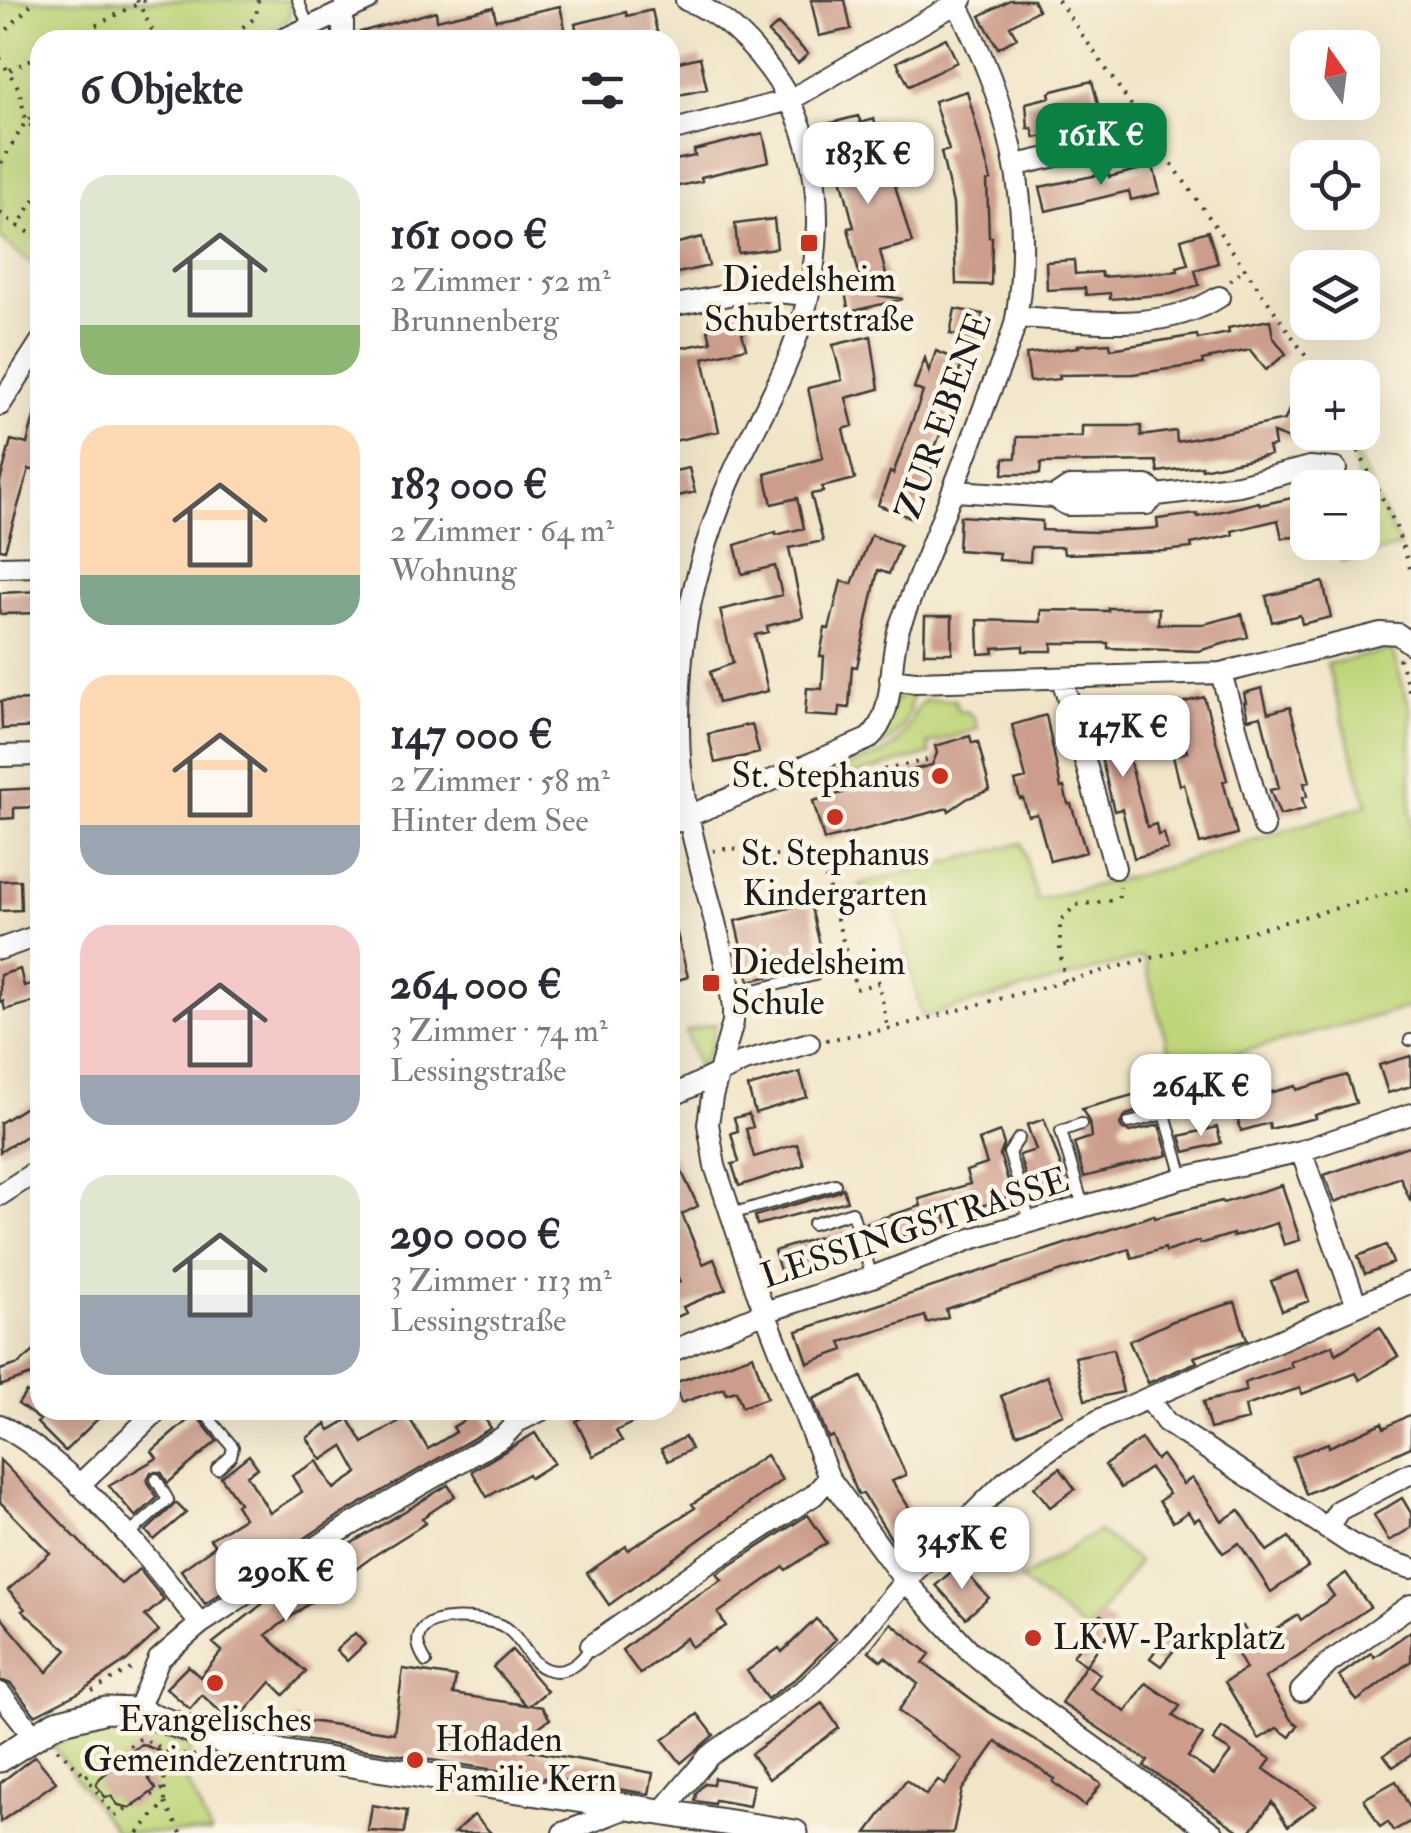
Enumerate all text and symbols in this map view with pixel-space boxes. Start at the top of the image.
north arrow [1290,30,1380,120]
map controls [1290,30,1380,560]
icon: filters [575,63,630,118]
text: 6 Objekte [80,64,243,116]
pin: 161K € [1020,103,1182,188]
text: 161K € [1058,115,1144,155]
pin: 183K € [787,122,949,207]
text: 183K € [825,134,911,174]
button: locate [1290,140,1380,230]
text: 161 000 € [390,209,548,261]
icon: home [160,215,280,335]
marker: Diedelsheim Schubertstraße [798,232,820,254]
button: layers [1290,250,1380,340]
place label: Diedelsheim Schubertstraße [704,258,914,342]
text: 2 Zimmer · 52 m² [390,261,611,301]
text: Brunnenberg [390,301,559,341]
street label: ZUR EBENE [886,306,1002,526]
button: + [1290,360,1380,450]
text: 183 000 € [390,459,548,511]
icon: home [160,465,280,585]
button: − [1290,470,1380,560]
text: 2 Zimmer · 64 m² [390,511,614,551]
text: Wohnung [390,551,517,591]
pin: 147K € [1042,695,1204,780]
text: 147K € [1078,707,1168,747]
text: 147 000 € [390,709,553,761]
icon: home [160,715,280,835]
place label: St. Stephanus [731,754,920,798]
text: 2 Zimmer · 58 m² [390,761,610,801]
marker: St. Stephanus [929,765,951,787]
text: Hinter dem See [390,801,589,841]
marker: St. Stephanus Kindergarten [824,806,846,828]
place label: St. Stephanus Kindergarten [741,832,929,916]
place label: Diedelsheim Schule [731,941,905,1025]
text: 264 000 € [390,959,562,1011]
icon: home [160,965,280,1085]
marker: Diedelsheim Schule [700,972,722,994]
text: 3 Zimmer · 74 m² [390,1011,608,1051]
text: Lessingstraße [390,1051,566,1091]
pin: 264K € [1120,1054,1282,1139]
text: 264K € [1152,1066,1250,1106]
street label: LESSINGSTRASSE [756,1158,1074,1298]
text: 290 000 € [390,1209,561,1261]
icon: home [160,1215,280,1335]
text: 3 Zimmer · 113 m² [390,1261,612,1301]
text: Lessingstraße [390,1301,566,1341]
pin: 345K € [881,1507,1043,1592]
text: 345K € [916,1519,1008,1559]
pin: 290K € [205,1539,367,1624]
text: 290K € [238,1551,334,1591]
place label: LKW-Parkplatz [1053,1616,1285,1660]
marker: LKW-Parkplatz [1022,1627,1044,1649]
marker: Evangelisches Gemeindezentrum [204,1672,226,1694]
place label: Evangelisches Gemeindezentrum [83,1698,347,1782]
place label: Hofladen Familie Kern [435,1718,617,1802]
marker: Hofladen Familie Kern [404,1749,426,1771]

